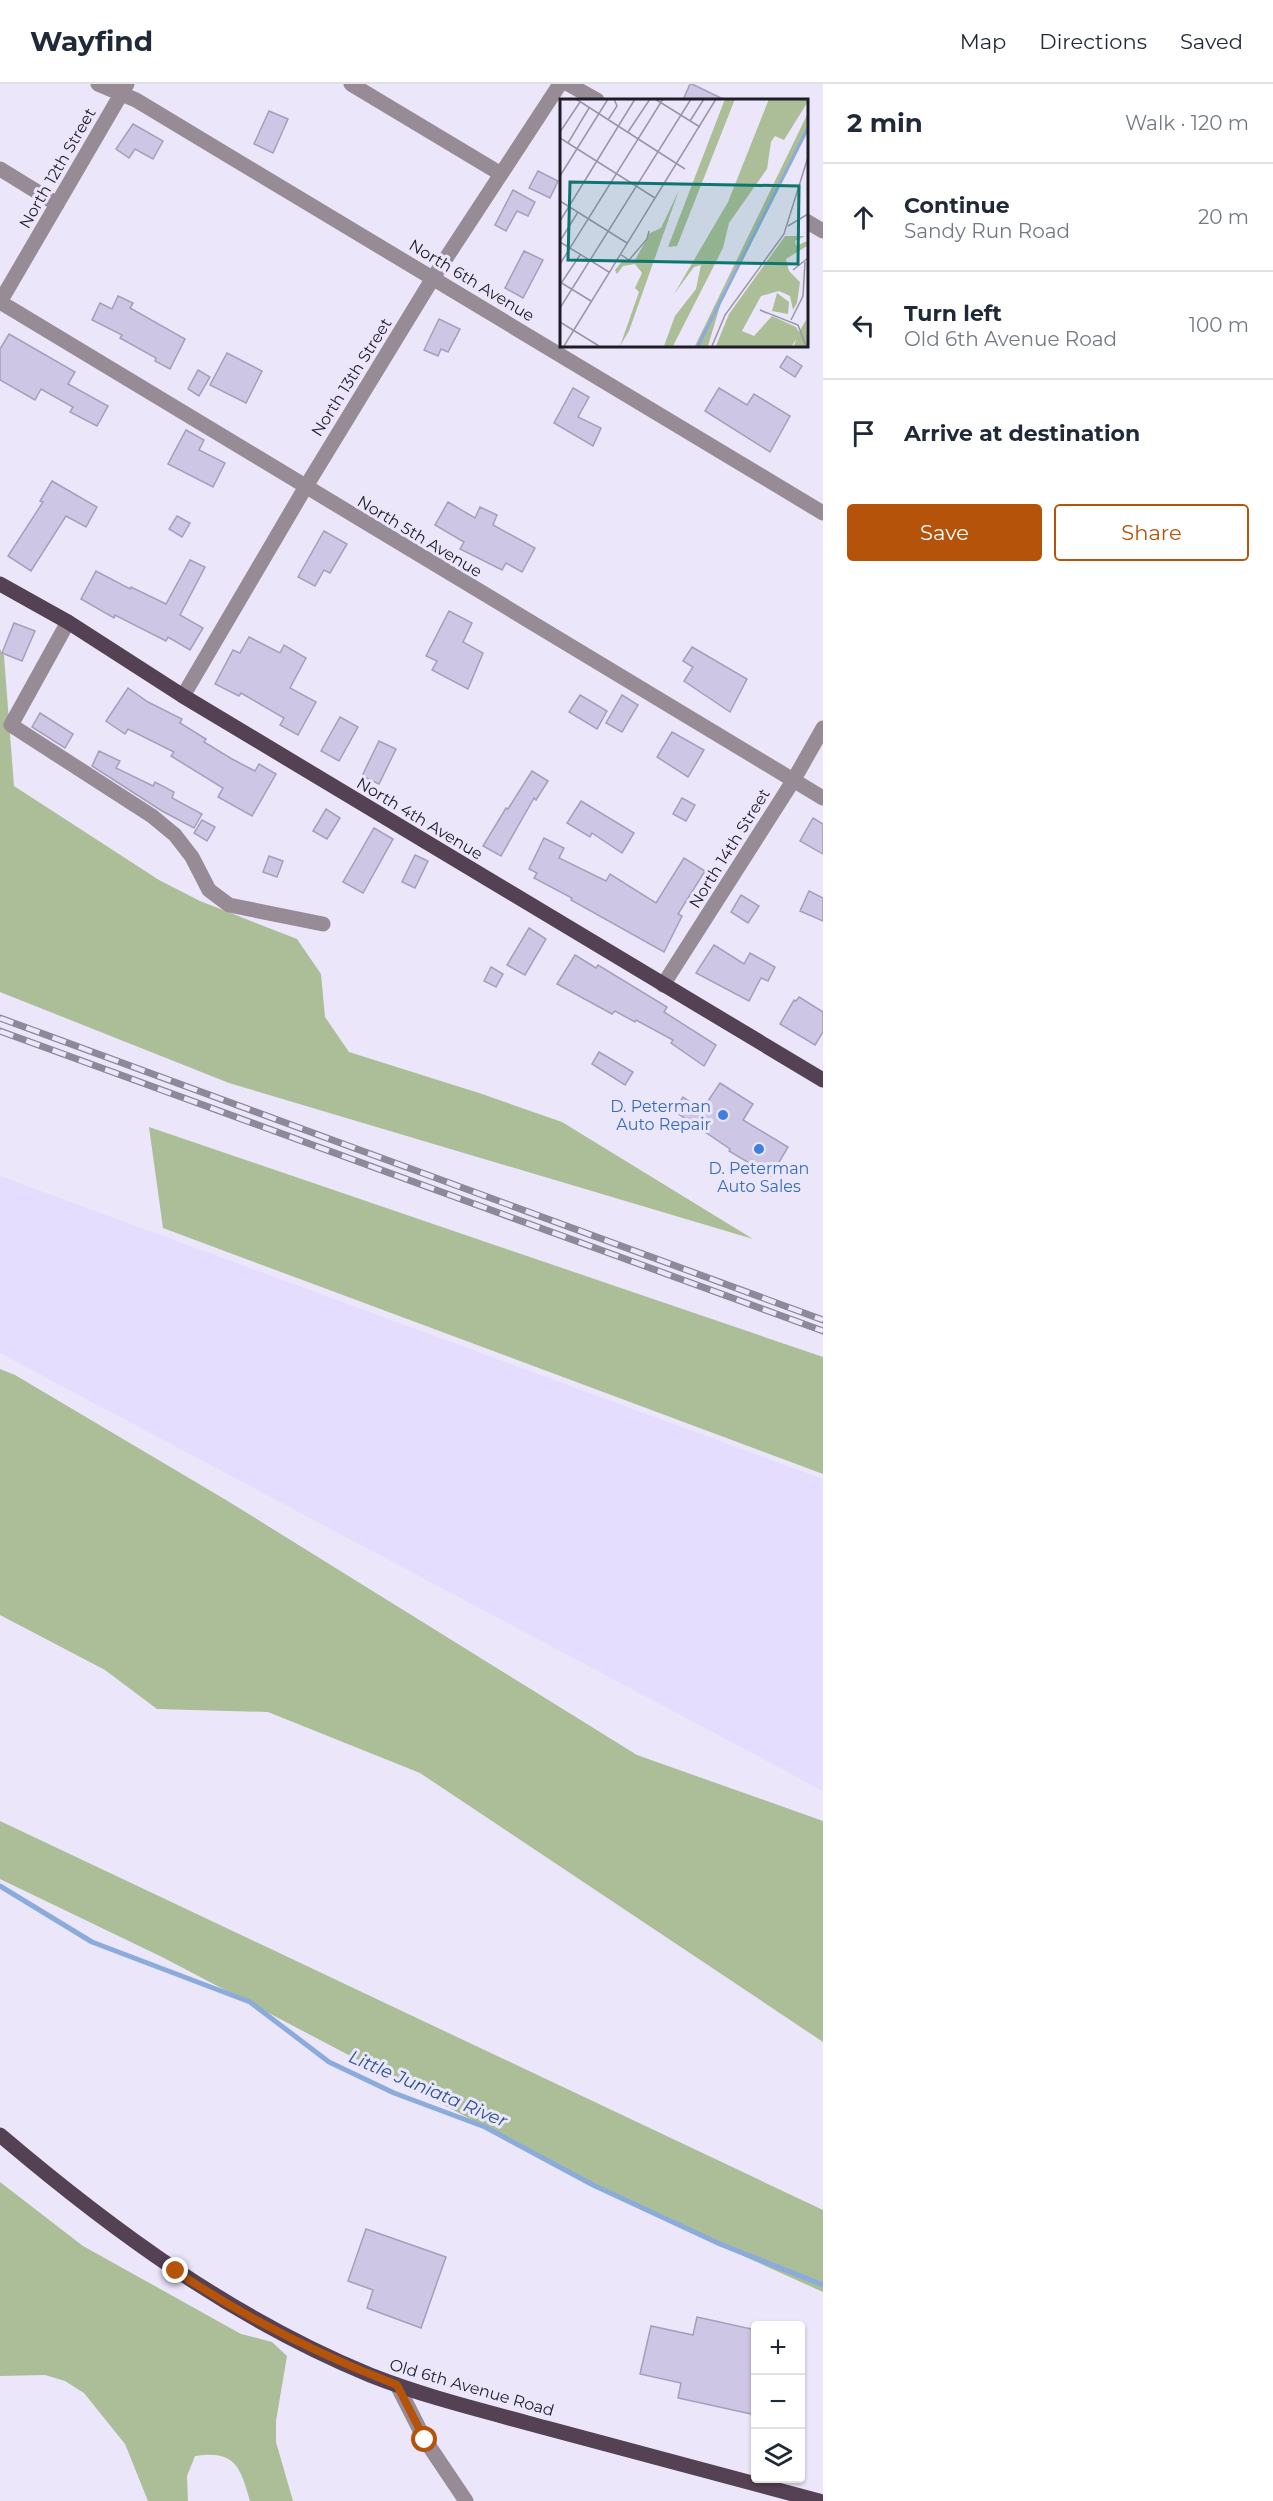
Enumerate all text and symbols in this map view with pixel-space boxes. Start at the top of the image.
text: Wayfind [30,24,153,58]
text: Map [960,29,1006,54]
text: Directions [1039,29,1147,54]
text: Saved [1180,29,1243,54]
inset map [560,99,808,346]
street label: North 12th Street [15,104,100,232]
text: 2 min [847,107,923,139]
text: Walk · 120 m [1125,111,1249,135]
text: Continue [904,192,1010,219]
icon: ahead [847,201,880,234]
text: 20 m [1198,205,1249,229]
text: Sandy Run Road [904,219,1070,243]
street label: North 6th Avenue [406,236,538,325]
text: Turn left [904,300,1002,327]
icon: left [847,309,880,342]
text: 100 m [1189,313,1249,337]
street label: North 13th Street [307,314,396,440]
text: Old 6th Avenue Road [904,327,1117,351]
icon: arrive [847,417,880,450]
text: Arrive at destination [904,420,1140,447]
street label: North 5th Avenue [354,492,486,581]
button: Save [847,504,1042,561]
button: Share [1054,504,1249,561]
street label: North 4th Avenue [353,773,486,864]
street label: North 14th Street [685,785,774,912]
place label: D. Peterman Auto Repair [610,1097,711,1134]
marker: D. Peterman Auto Repair [716,1108,730,1122]
marker: D. Peterman Auto Sales [752,1142,766,1156]
place label: D. Peterman Auto Sales [709,1159,809,1196]
water label: Little Juniata River [346,2046,511,2133]
route end [162,2257,188,2283]
map controls [751,2321,805,2483]
button: + [751,2321,805,2375]
street label: Old 6th Avenue Road [387,2355,556,2420]
button: − [751,2375,805,2429]
route start [411,2426,437,2452]
button: layers [751,2429,805,2483]

